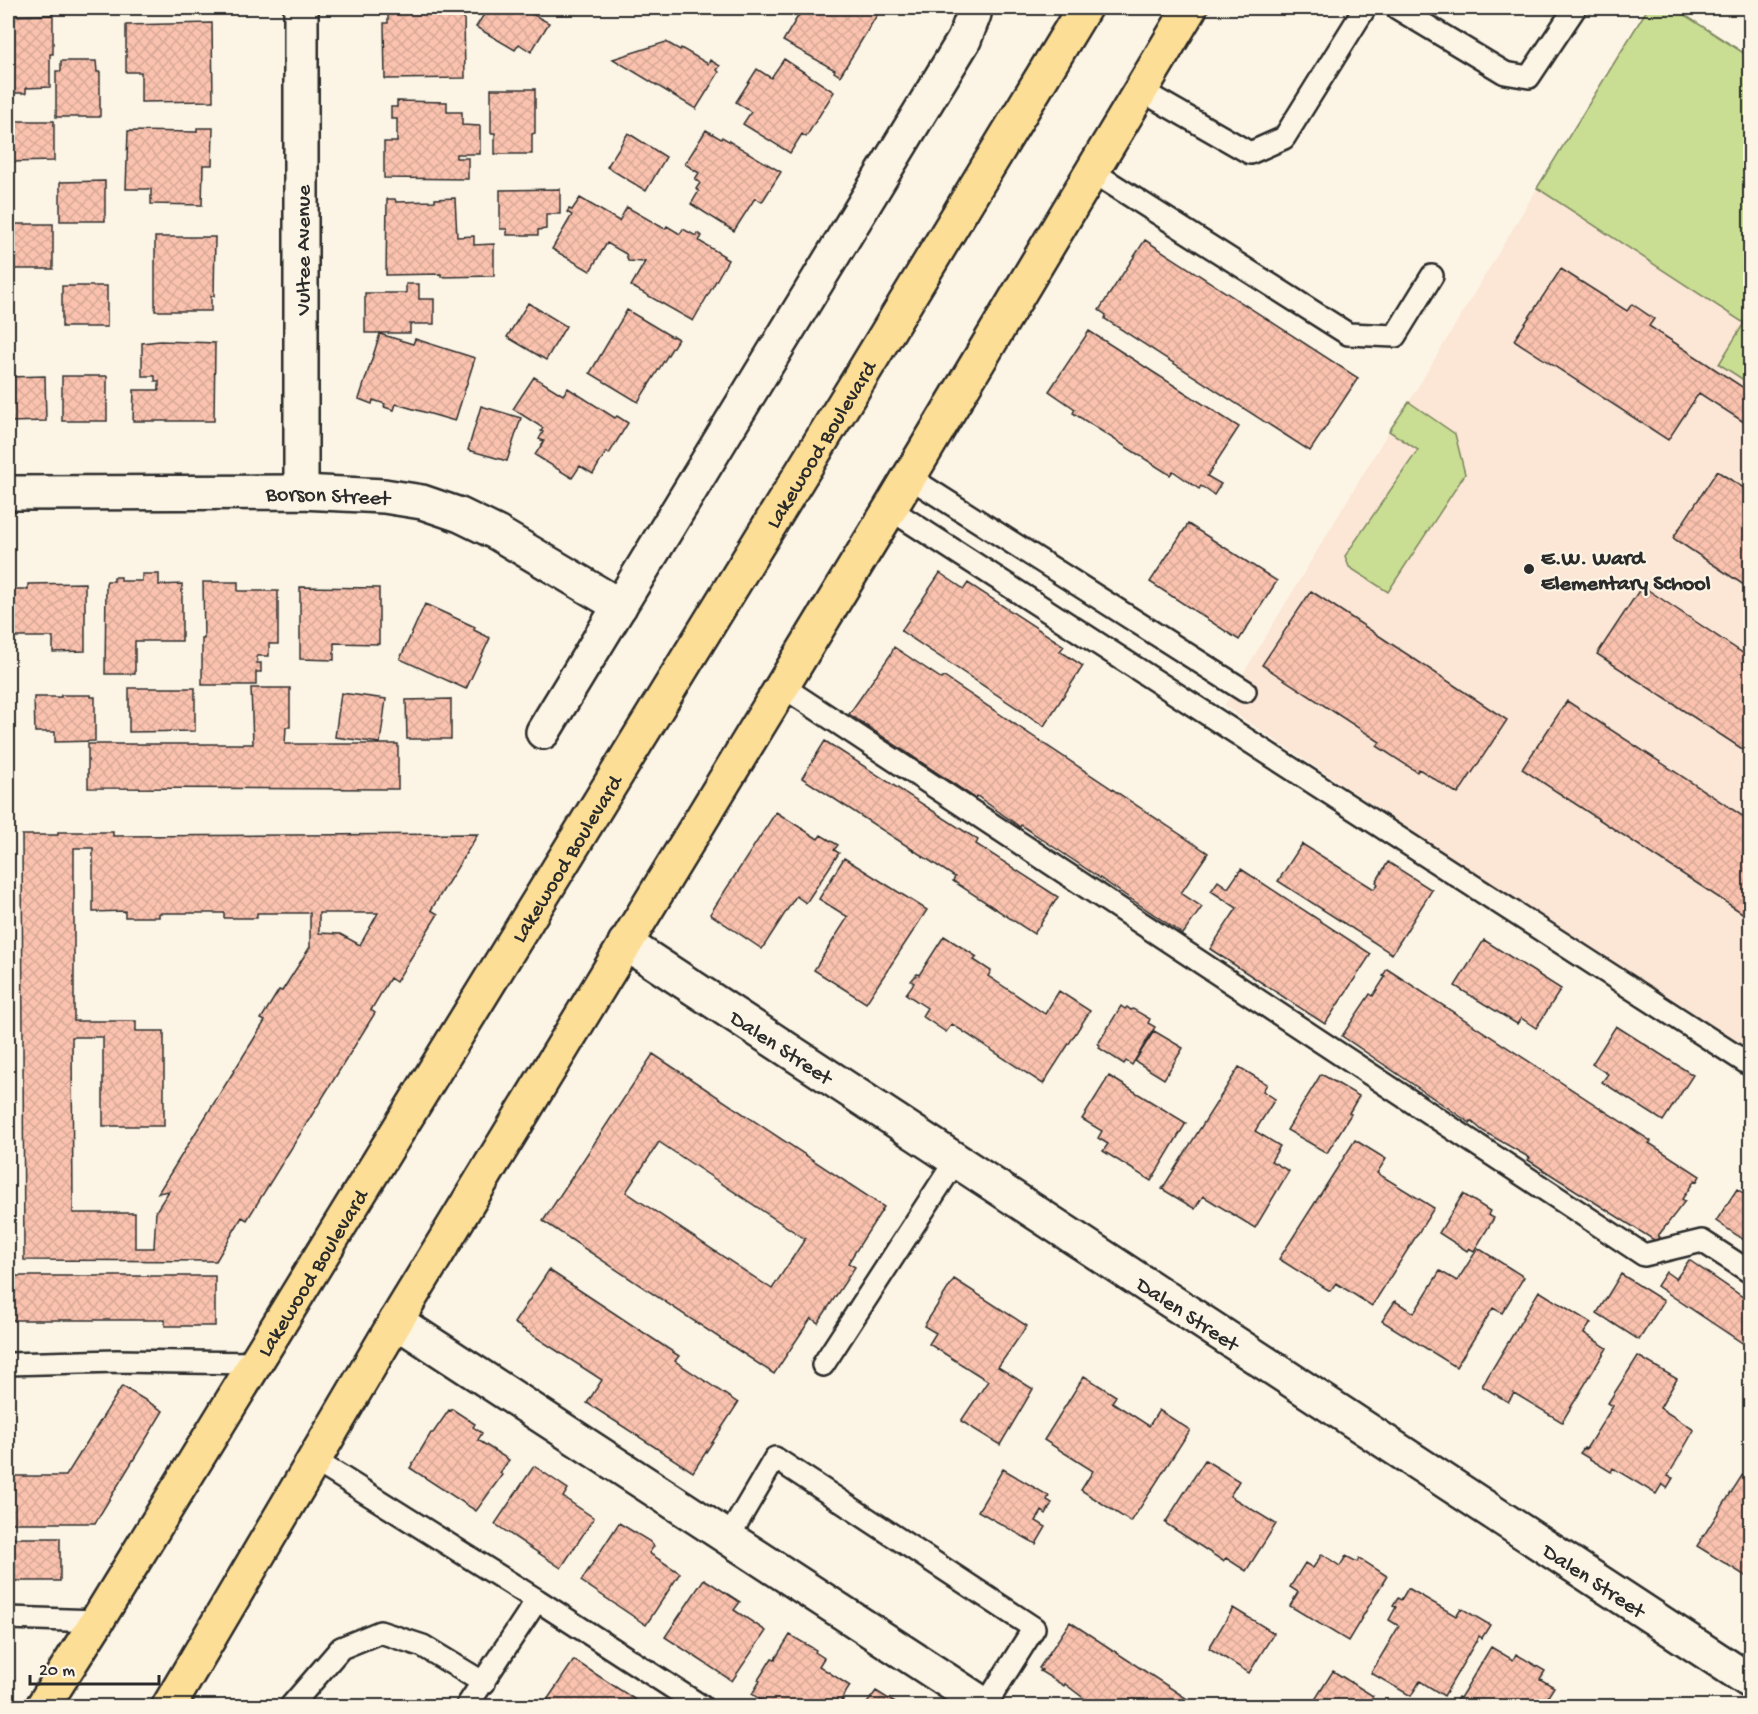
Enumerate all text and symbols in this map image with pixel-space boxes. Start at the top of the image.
street label: Vultee Avenue [292,184,318,316]
street label: Lakewood Boulevard [762,356,885,534]
street label: Borson Street [265,483,393,514]
place label: E.W. Ward Elementary School [1541,547,1711,598]
marker: E.W. Ward Elementary School [1522,562,1536,576]
street label: Lakewood Boulevard [508,770,631,948]
street label: Dalen Street [722,1005,838,1094]
street label: Lakewood Boulevard [253,1184,377,1363]
street label: Dalen Street [1129,1272,1244,1360]
street label: Dalen Street [1535,1539,1651,1627]
scale bar [30,1648,159,1686]
text: 20 m [39,1661,75,1682]

